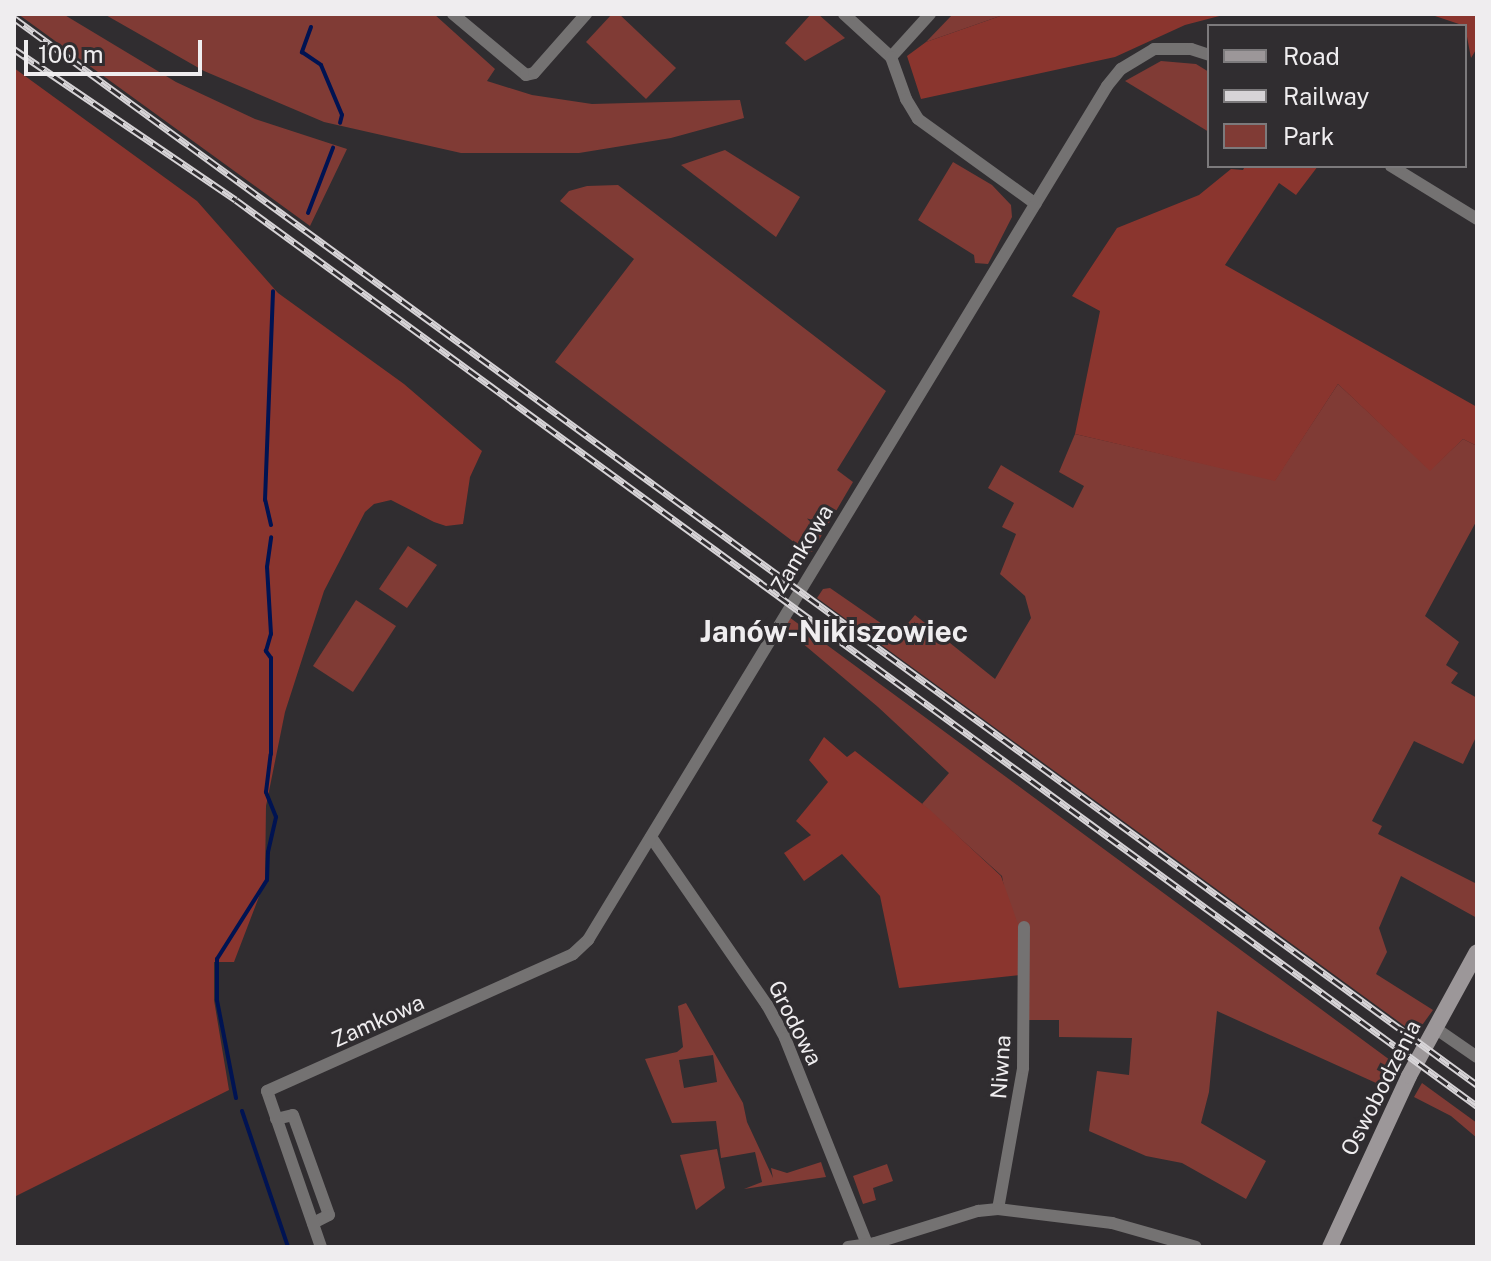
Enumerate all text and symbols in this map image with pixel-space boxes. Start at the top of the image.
scale bar [28,24,206,74]
legend [1207,24,1467,168]
text: 100 m [38,40,104,68]
text: Road [1283,42,1340,70]
text: Railway [1283,82,1369,110]
text: Park [1283,122,1334,150]
street label: Zamkowa [765,500,839,598]
district label: Janów-Nikiszowiec [700,613,968,649]
street label: Grodowa [762,976,828,1070]
street label: Zamkowa [328,989,428,1053]
street label: Oswobodzenia [1336,1016,1426,1160]
street label: Niwna [986,1034,1016,1100]

